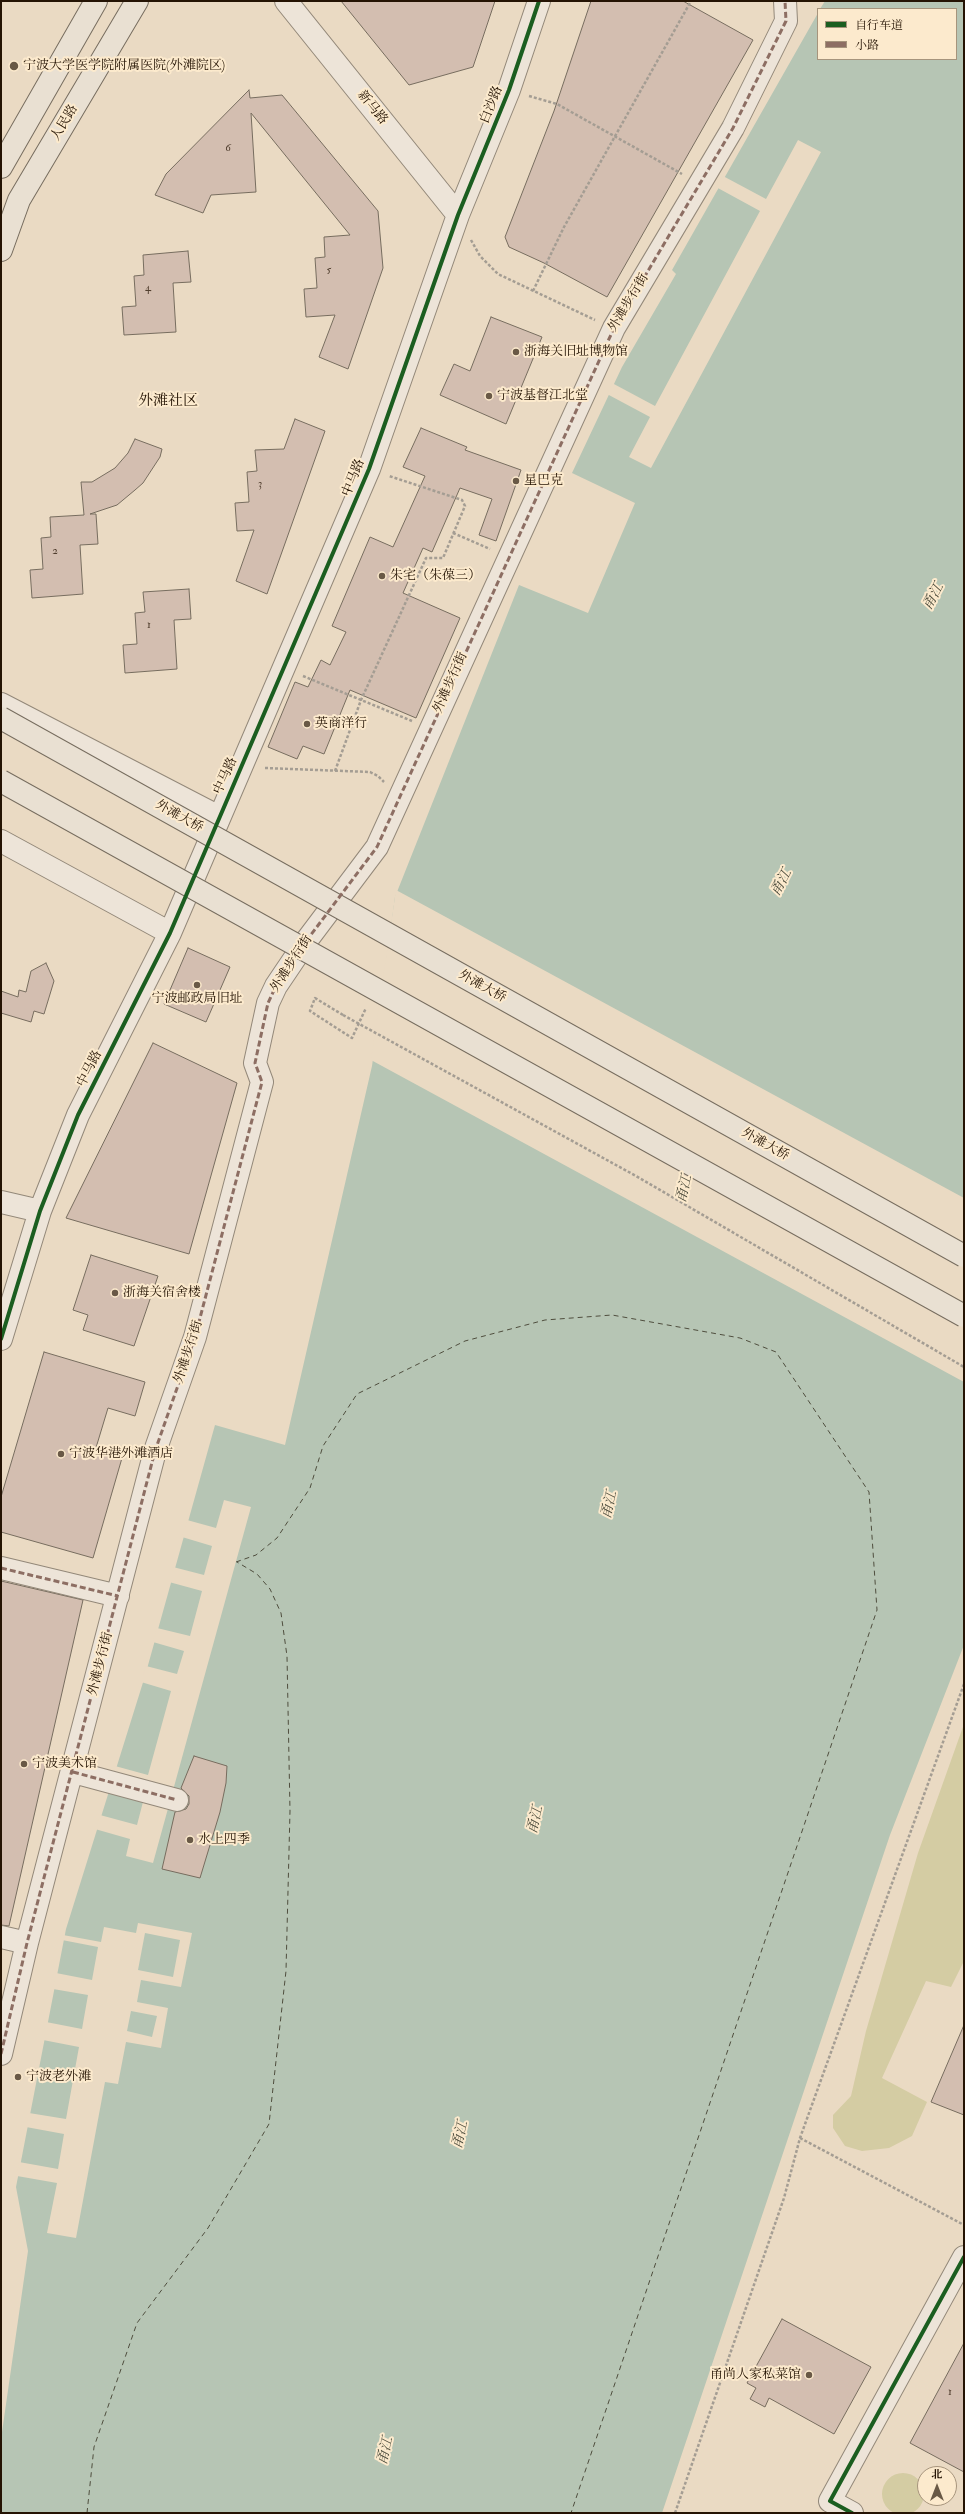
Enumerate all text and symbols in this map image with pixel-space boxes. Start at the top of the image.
legend [817,8,957,60]
text: 自行车道 [855,18,903,33]
text: 小路 [855,38,879,53]
place label: 宁波大学医学院附属医院(外滩院区) [23,58,225,74]
marker: 宁波大学医学院附属医院(外滩院区) [8,60,20,72]
street label: 白沙路 [477,84,507,126]
street label: 新马路 [354,88,390,128]
street label: 人民路 [48,102,82,144]
house number: 6 [225,142,231,156]
house number: 5 [327,264,331,278]
street label: 外滩步行街 [606,271,652,335]
house number: 4 [145,282,151,296]
place label: 浙海关旧址博物馆 [524,344,628,360]
marker: 浙海关旧址博物馆 [511,347,521,357]
place label: 宁波基督江北堂 [497,388,588,404]
marker: 宁波基督江北堂 [484,391,494,401]
district label: 外滩社区 [138,393,198,411]
street label: 中马路 [339,457,369,499]
place label: 星巴克 [524,473,563,489]
marker: 星巴克 [511,476,521,486]
house number: 3 [258,478,262,492]
house number: 2 [52,545,58,559]
place label: 朱宅（朱葆三） [390,568,481,584]
marker: 朱宅（朱葆三） [377,571,387,581]
water label: 甬江 [920,581,948,613]
house number: 1 [147,619,151,633]
street label: 外滩步行街 [431,650,471,716]
place label: 英商洋行 [315,716,367,732]
marker: 英商洋行 [302,719,312,729]
street label: 中马路 [211,755,241,797]
street label: 外滩大桥 [152,798,206,836]
water label: 甬江 [768,867,796,899]
street label: 外滩步行街 [268,932,316,996]
street label: 外滩大桥 [455,968,509,1006]
marker: 宁波邮政局旧址 [192,980,202,990]
place label: 宁波邮政局旧址 [152,991,242,1007]
street label: 中马路 [74,1048,106,1090]
street label: 外滩大桥 [738,1126,792,1164]
water label: 甬江 [674,1173,696,1205]
place label: 浙海关宿舍楼 [123,1285,201,1301]
marker: 浙海关宿舍楼 [110,1288,120,1298]
street label: 外滩步行街 [172,1319,206,1385]
place label: 宁波华港外滩酒店 [69,1446,173,1462]
marker: 宁波华港外滩酒店 [56,1449,66,1459]
water label: 甬江 [599,1489,621,1521]
street label: 外滩步行街 [86,1631,116,1697]
place label: 宁波美术馆 [32,1756,97,1772]
marker: 宁波美术馆 [19,1759,29,1769]
water label: 甬江 [525,1804,547,1836]
place label: 水上四季 [198,1832,250,1848]
marker: 水上四季 [185,1835,195,1845]
place label: 宁波老外滩 [26,2069,91,2085]
marker: 宁波老外滩 [13,2072,23,2082]
water label: 甬江 [450,2119,472,2151]
place label: 甬尚人家私菜馆 [710,2367,801,2383]
marker: 甬尚人家私菜馆 [804,2370,814,2380]
house number: 1 [948,2386,952,2400]
water label: 甬江 [375,2435,397,2467]
north arrow [917,2466,957,2506]
text: 北 [932,2468,943,2481]

